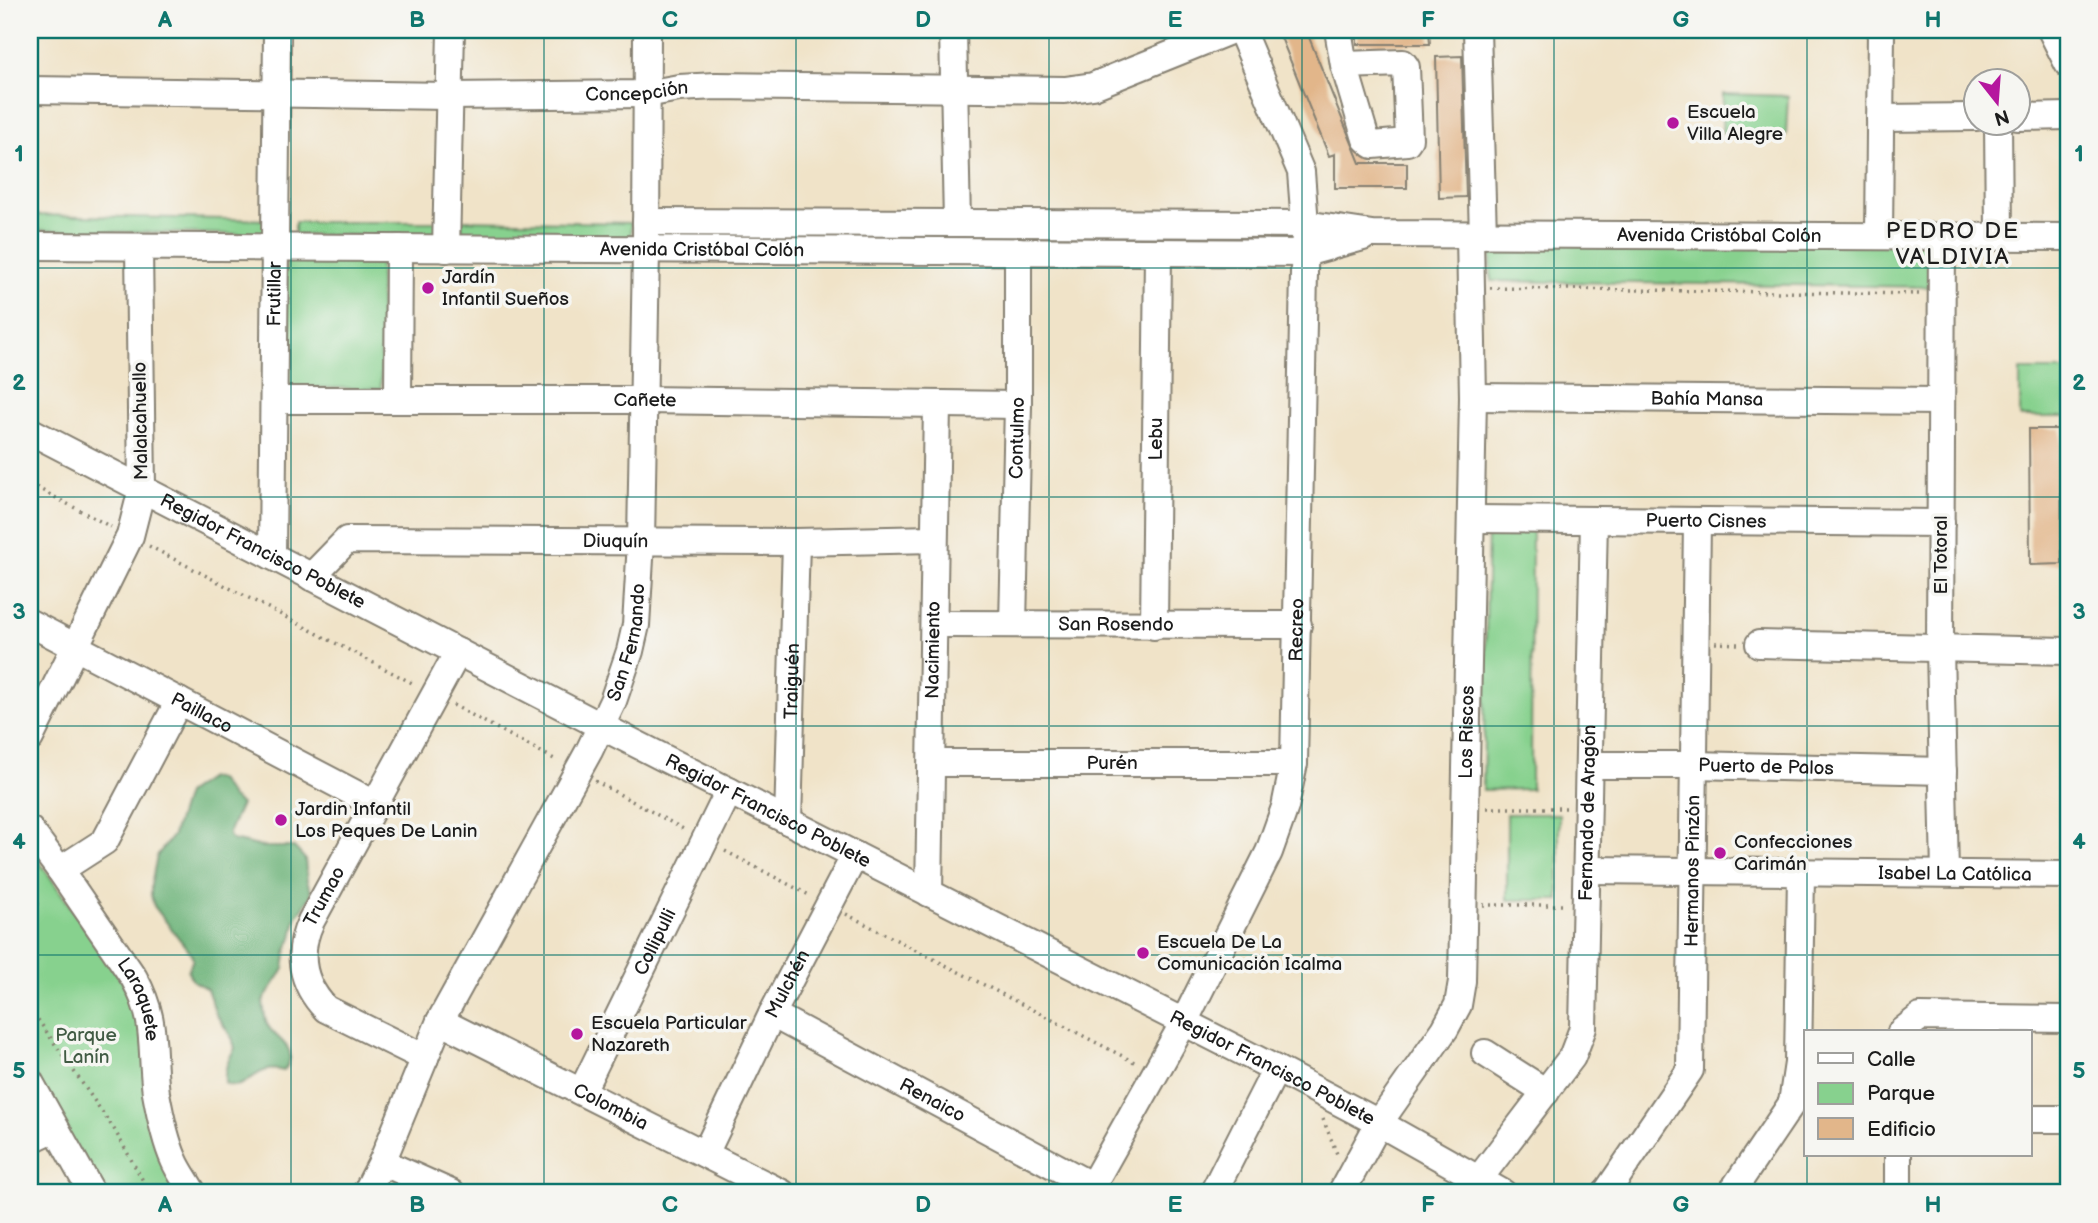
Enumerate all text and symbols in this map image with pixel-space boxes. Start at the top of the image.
text: A [157,6,173,34]
text: B [409,6,425,34]
text: C [662,6,678,34]
text: D [915,6,931,34]
text: E [1168,6,1183,34]
text: F [1421,6,1435,34]
text: G [1673,6,1690,34]
text: H [1924,6,1942,34]
north arrow [1962,66,2032,136]
street label: Concepción [585,76,689,106]
place label: Escuela Villa Alegre [1687,101,1783,146]
text: N [1991,104,2012,130]
marker: Escuela Villa Alegre [1665,115,1681,131]
text: 1 [14,140,24,168]
text: 1 [2074,140,2084,168]
district label: PEDRO DE VALDIVIA [1886,217,2020,271]
street label: Avenida Cristóbal Colón [1617,224,1822,247]
street label: Avenida Cristóbal Colón [600,238,804,262]
street label: Frutillar [263,260,286,327]
place label: Jardín Infantil Sueños [442,266,569,311]
marker: Jardín Infantil Sueños [420,280,436,296]
street label: Malalcahuello [128,362,154,480]
text: 2 [12,369,26,397]
text: 2 [2072,369,2086,397]
street label: Bahía Mansa [1651,387,1763,411]
street label: Cañete [614,389,677,412]
street label: Contulmo [1005,397,1030,479]
street label: Lebu [1144,418,1168,461]
street label: Regidor Francisco Poblete [156,489,369,614]
street label: Puerto Cisnes [1645,509,1767,533]
street label: El Totoral [1930,516,1953,594]
street label: Diuquín [582,530,648,553]
street label: San Fernando [602,583,650,704]
text: 3 [12,598,26,626]
street label: Recreo [1285,598,1309,662]
text: 3 [2072,598,2086,626]
street label: Nacimiento [921,601,945,699]
street label: San Rosendo [1058,613,1174,636]
street label: Traiguén [779,643,805,719]
street label: Los Riscos [1454,685,1479,779]
street label: Paillaco [167,688,237,739]
street label: Fernando de Aragón [1574,724,1601,901]
street label: Regidor Francisco Poblete [661,749,875,873]
street label: Purén [1086,752,1138,775]
street label: Puerto de Palos [1698,754,1834,780]
street label: Hermanos Pinzón [1680,795,1705,947]
place label: Jardin Infantil Los Peques De Lanin [295,798,478,843]
marker: Jardin Infantil Los Peques De Lanin [273,812,289,828]
text: 4 [12,828,26,856]
text: 4 [2072,828,2086,856]
place label: Confecciones Carimán [1734,831,1852,876]
marker: Confecciones Carimán [1712,845,1728,861]
street label: Trumao [299,862,350,931]
street label: Isabel La Católica [1878,862,2032,886]
street label: Collipulli [629,905,681,979]
place label: Escuela De La Comunicación Icalma [1157,931,1342,976]
marker: Escuela De La Comunicación Icalma [1135,945,1151,961]
street label: Mulchén [760,946,815,1022]
street label: Laraquete [112,953,164,1042]
street label: Regidor Francisco Poblete [1166,1005,1379,1130]
place label: Escuela Particular Nazareth [591,1012,748,1057]
park label: Parque Lanín [55,1024,117,1069]
marker: Escuela Particular Nazareth [569,1026,585,1042]
legend [1804,1030,2032,1156]
text: Calle [1867,1047,1916,1072]
text: 5 [12,1057,26,1085]
text: 5 [2072,1057,2086,1085]
street label: Renaico [895,1073,969,1127]
street label: Colombia [569,1078,652,1135]
text: Parque [1867,1081,1935,1106]
text: Edificio [1867,1117,1936,1142]
text: A [157,1191,173,1219]
text: B [409,1191,425,1219]
text: C [662,1191,678,1219]
text: D [915,1191,931,1219]
text: E [1168,1191,1183,1219]
text: F [1421,1191,1435,1219]
text: G [1673,1191,1690,1219]
text: H [1924,1191,1942,1219]

